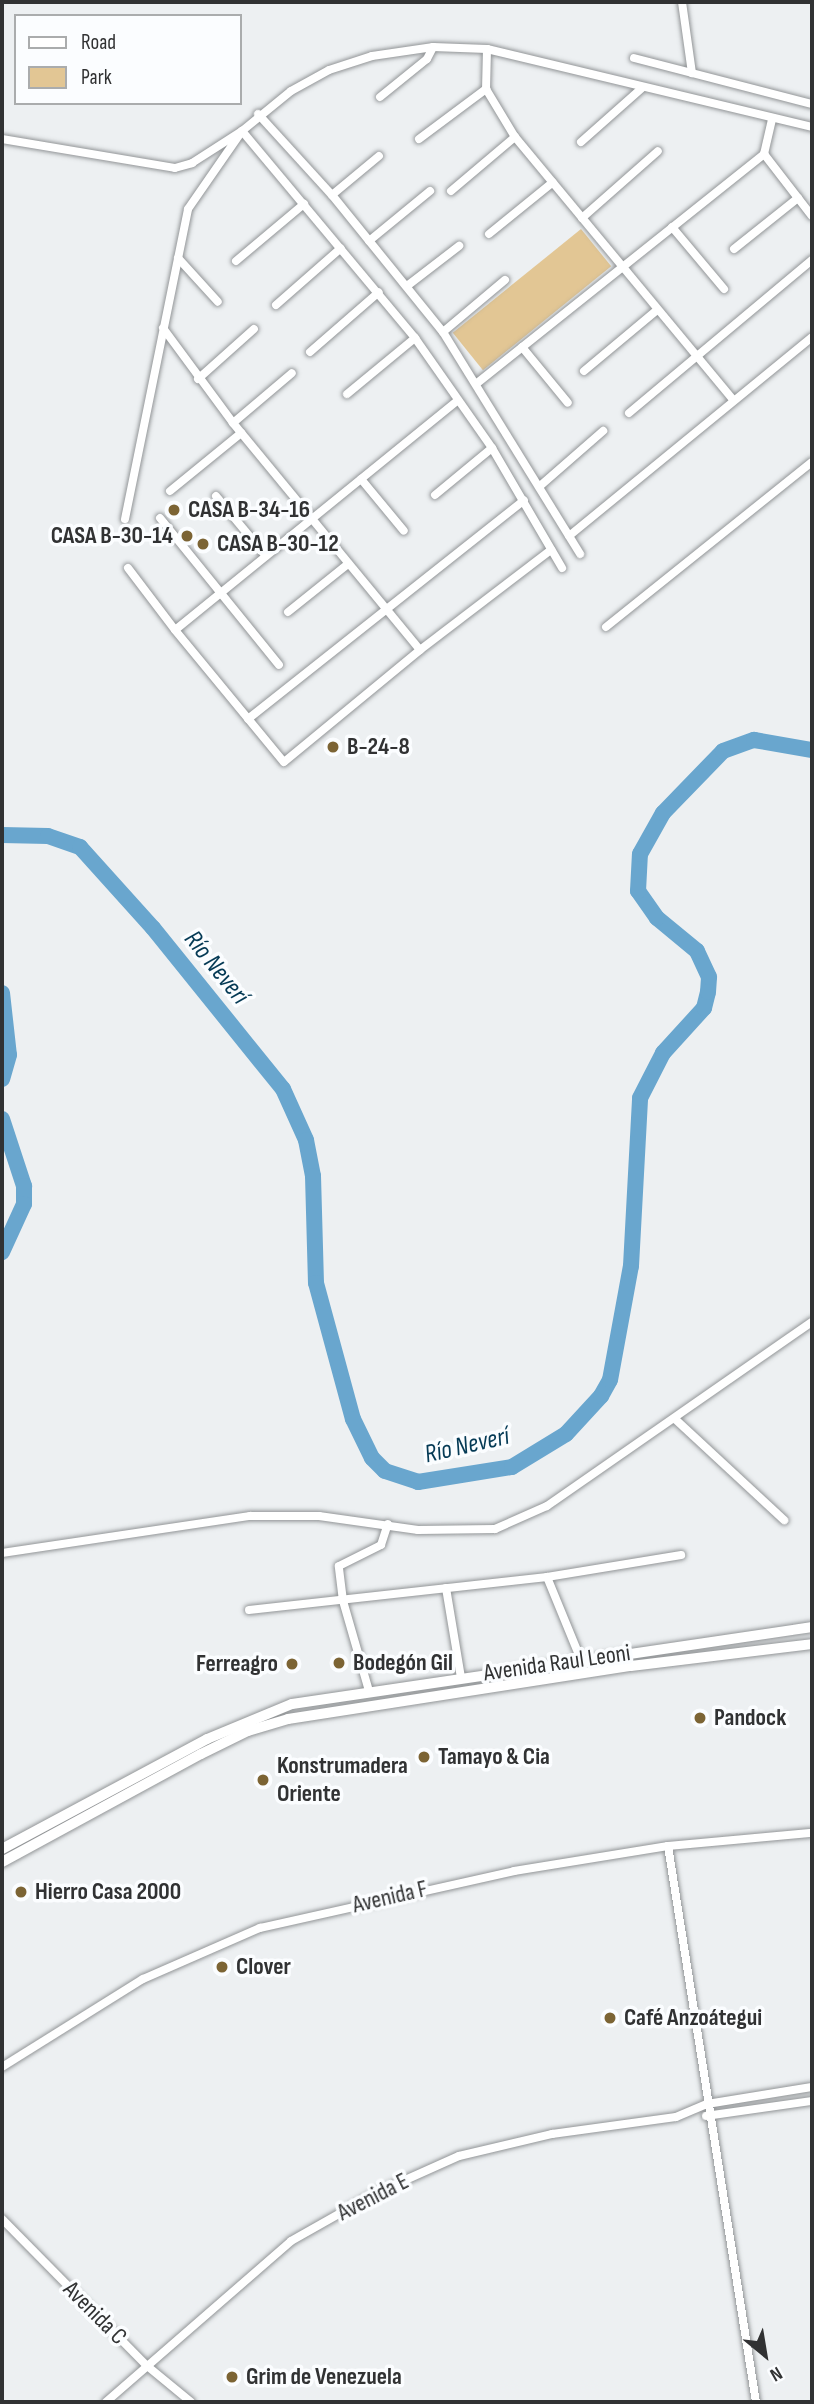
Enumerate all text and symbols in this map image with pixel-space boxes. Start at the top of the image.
legend [14,14,242,105]
text: Road [81,30,116,55]
text: Park [81,65,112,90]
place label: CASA B-34-16 [188,496,310,524]
marker: CASA B-34-16 [166,502,182,518]
place label: CASA B-30-14 [51,522,173,550]
marker: CASA B-30-14 [179,528,195,544]
place label: CASA B-30-12 [217,530,339,558]
marker: CASA B-30-12 [195,536,211,552]
place label: B-24-8 [347,733,410,761]
marker: B-24-8 [325,739,341,755]
water label: Río Neverí [177,925,255,1011]
water label: Río Neverí [422,1421,512,1471]
street label: Avenida Raul Leoni [482,1638,632,1688]
place label: Bodegón Gil [353,1649,453,1677]
place label: Ferreagro [196,1650,278,1678]
marker: Bodegón Gil [331,1655,347,1671]
marker: Ferreagro [284,1656,300,1672]
place label: Pandock [714,1704,786,1732]
marker: Pandock [692,1710,708,1726]
place label: Tamayo & Cia [438,1743,550,1771]
marker: Tamayo & Cia [416,1749,432,1765]
place label: Konstrumadera Oriente [277,1752,408,1808]
marker: Konstrumadera Oriente [255,1772,271,1788]
street label: Avenida F [350,1874,430,1920]
place label: Hierro Casa 2000 [35,1878,181,1906]
marker: Hierro Casa 2000 [13,1884,29,1900]
place label: Clover [236,1953,291,1981]
marker: Clover [214,1959,230,1975]
place label: Café Anzoátegui [624,2004,762,2032]
marker: Café Anzoátegui [602,2010,618,2026]
street label: Avenida E [332,2167,414,2227]
street label: Avenida C [57,2275,133,2351]
north arrow [730,2320,800,2390]
text: N [766,2361,786,2386]
place label: Grim de Venezuela [246,2363,402,2391]
marker: Grim de Venezuela [224,2369,240,2385]

